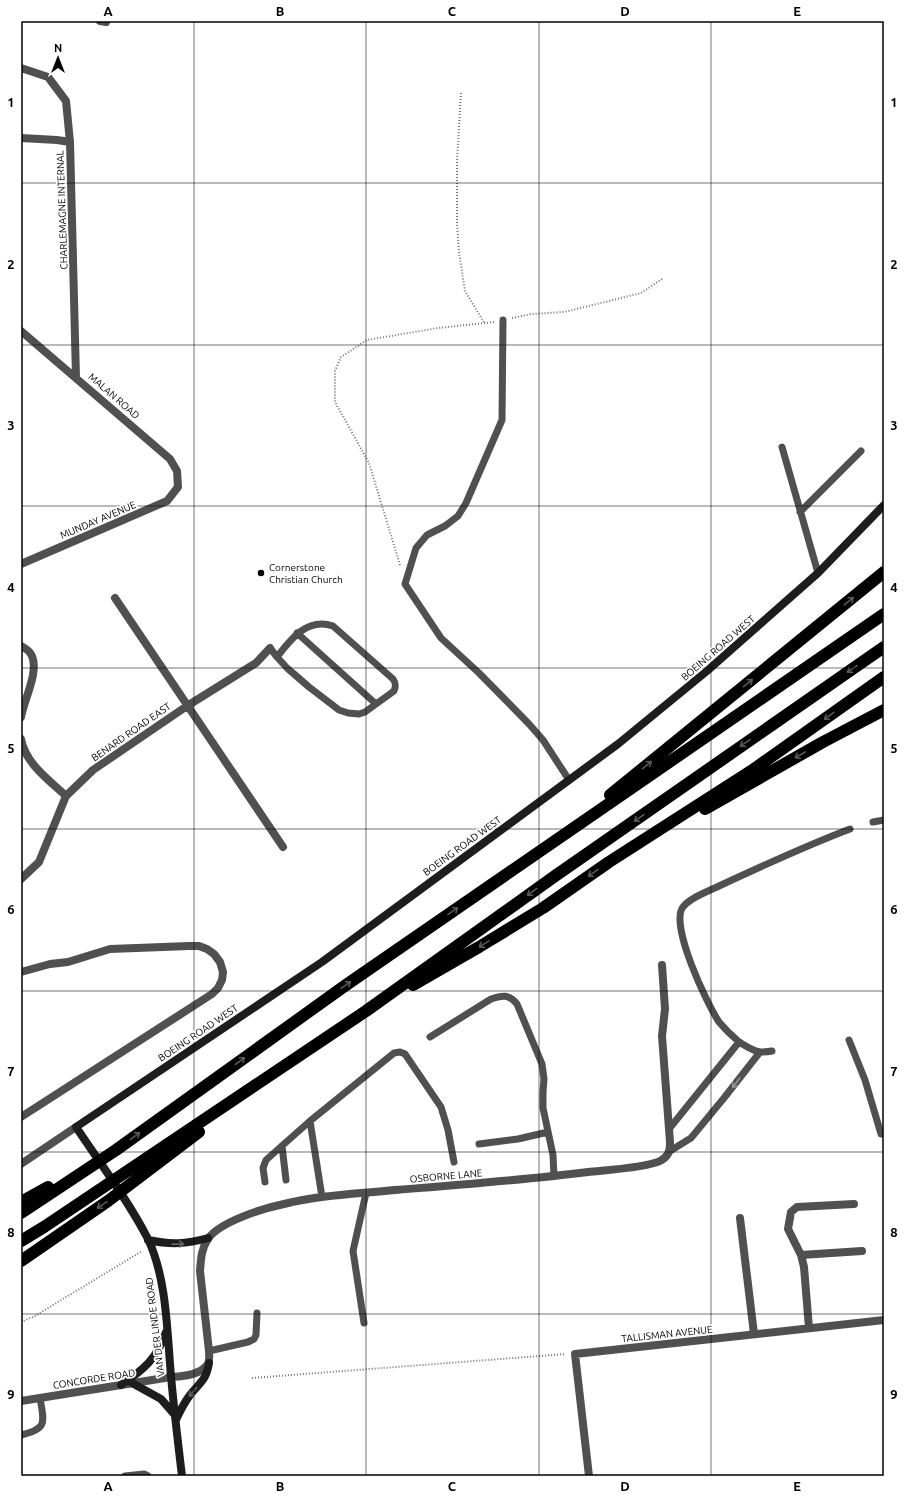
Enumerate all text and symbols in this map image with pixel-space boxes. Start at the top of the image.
text: A [103,4,113,18]
text: B [276,4,285,18]
text: C [448,4,457,18]
text: D [620,4,630,18]
text: E [793,4,801,18]
north arrow [38,38,78,78]
text: N [54,42,62,54]
text: 1 [7,95,15,109]
text: 1 [890,95,898,109]
street label: CHARLEMAGNE INTERNAL [54,150,70,270]
text: 2 [7,257,15,271]
text: 2 [890,257,898,271]
street label: MALAN ROAD [86,371,142,421]
text: 3 [7,418,15,432]
text: 3 [890,418,898,432]
street label: MUNDAY AVENUE [59,499,138,541]
place label: Cornerstone Christian Church [269,562,343,585]
marker: Cornerstone Christian Church [256,568,266,578]
text: 4 [7,580,15,594]
text: 4 [890,580,898,594]
one-way arrow [843,596,854,605]
street label: BOEING ROAD WEST [679,613,757,683]
one-way arrow [847,665,858,673]
one-way arrow [742,678,753,687]
street label: BENARD ROAD EAST [89,700,173,763]
one-way arrow [824,712,835,720]
one-way arrow [740,739,751,747]
text: 5 [7,741,15,755]
text: 5 [890,741,898,755]
one-way arrow [794,751,806,759]
one-way arrow [641,760,652,769]
street label: BOEING ROAD WEST [421,814,503,878]
one-way arrow [633,814,644,822]
one-way arrow [588,869,599,877]
one-way arrow [527,888,538,896]
text: 6 [7,902,15,916]
text: 6 [890,902,898,916]
one-way arrow [447,907,458,915]
one-way arrow [478,941,490,949]
one-way arrow [340,981,351,989]
street label: BOEING ROAD WEST [156,1002,240,1064]
one-way arrow [235,1057,246,1065]
text: 7 [7,1064,15,1078]
text: 7 [890,1064,898,1078]
one-way arrow [732,1077,740,1088]
one-way arrow [129,1132,140,1141]
street label: OSBORNE LANE [409,1167,483,1185]
one-way arrow [97,1201,108,1209]
text: 8 [7,1225,15,1239]
text: 8 [890,1225,898,1239]
one-way arrow [171,1240,184,1247]
street label: VAN DER LINDE ROAD [143,1277,167,1377]
street label: TALLISMAN AVENUE [621,1324,714,1344]
street label: CONCORDE ROAD [52,1367,136,1391]
text: 9 [7,1387,15,1401]
one-way arrow [189,1387,198,1397]
text: 9 [890,1387,898,1401]
text: A [103,1479,113,1493]
text: B [276,1479,285,1493]
text: C [448,1479,457,1493]
text: D [620,1479,630,1493]
text: E [793,1479,801,1493]

